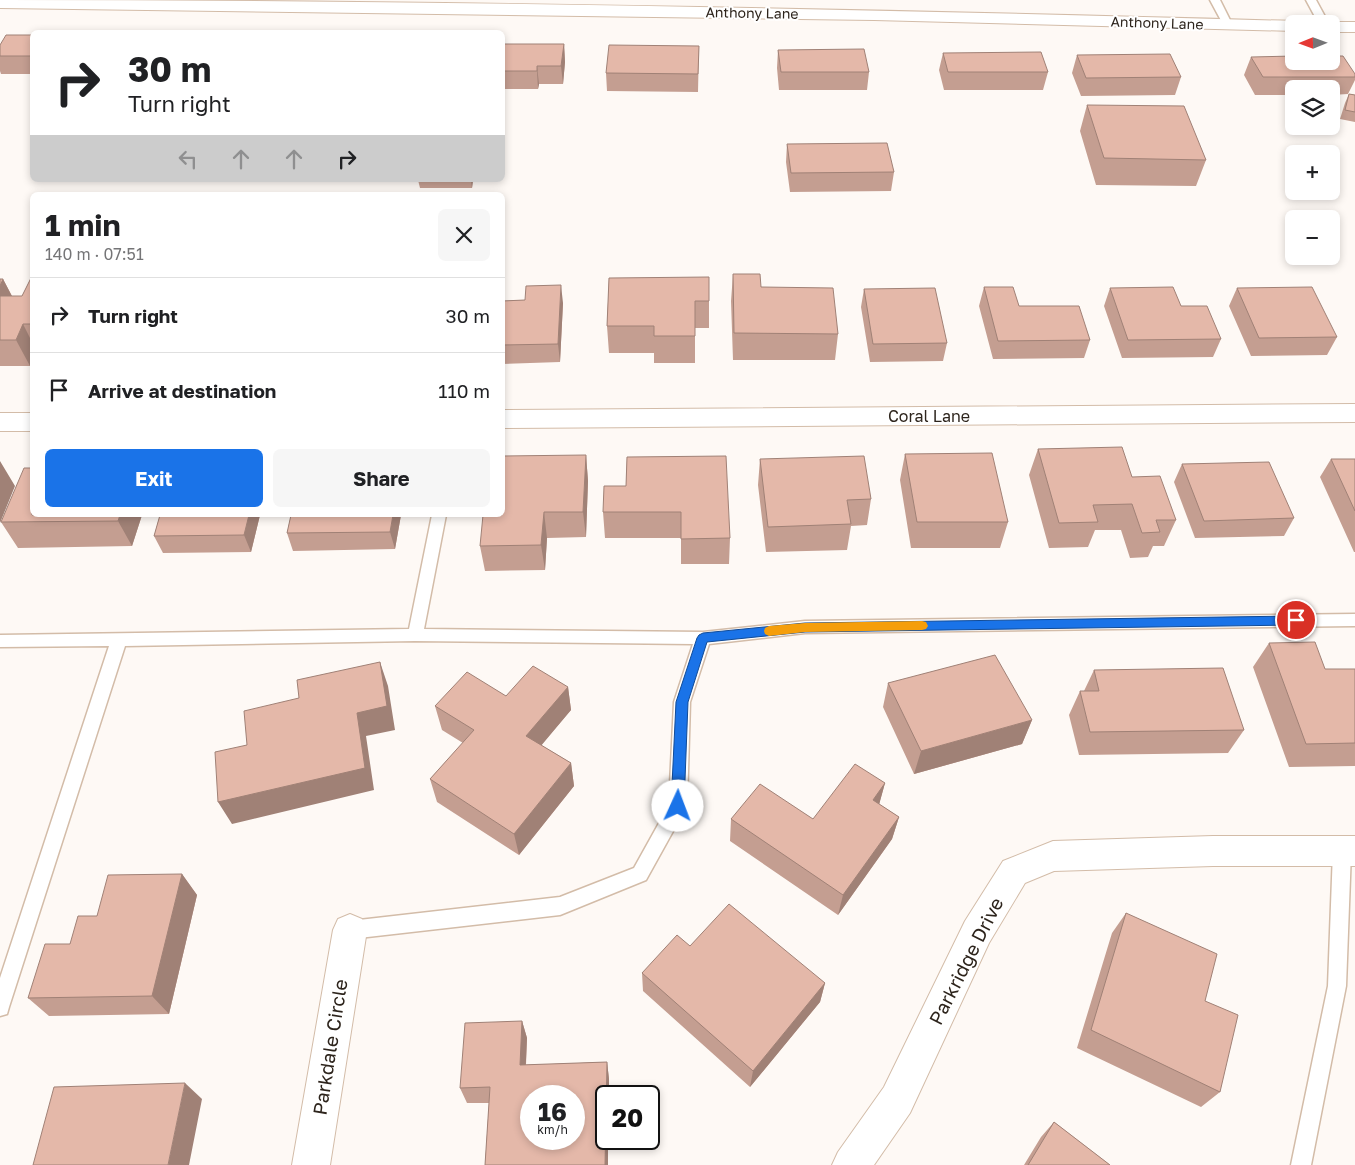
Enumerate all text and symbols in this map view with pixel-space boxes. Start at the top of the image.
street label: Anthony Lane [705,3,799,22]
street label: Anthony Lane [1110,12,1204,33]
north arrow [1285,15,1340,70]
map controls [1285,15,1340,265]
text: 30 m [128,48,211,90]
icon: right [45,50,110,115]
button: layers [1285,80,1340,135]
text: Turn right [128,90,231,117]
icon: left [174,145,202,173]
icon: ahead [227,145,255,173]
icon: ahead [280,145,308,173]
icon: right [333,145,361,173]
button: + [1285,145,1340,200]
text: 1 min [45,207,121,243]
button: close [438,209,490,261]
button: − [1285,210,1340,265]
text: 140 m · 07:51 [45,244,144,264]
icon: right [45,301,73,329]
text: Turn right [88,304,178,327]
text: 30 m [446,304,490,327]
icon: arrive [45,376,73,404]
text: Arrive at destination [88,379,276,402]
text: 110 m [438,379,490,402]
street label: Coral Lane [888,406,970,426]
button: Exit [45,449,263,507]
button: Share [273,449,490,507]
pin [1275,599,1317,641]
icon: arrive [1282,606,1310,634]
position arrow [651,779,703,831]
street label: Parkridge Drive [924,893,1008,1028]
street label: Parkdale Circle [307,977,352,1117]
speed limit sign: 20 [595,1085,660,1150]
text: 16 [538,1096,567,1127]
text: km/h [537,1122,568,1137]

